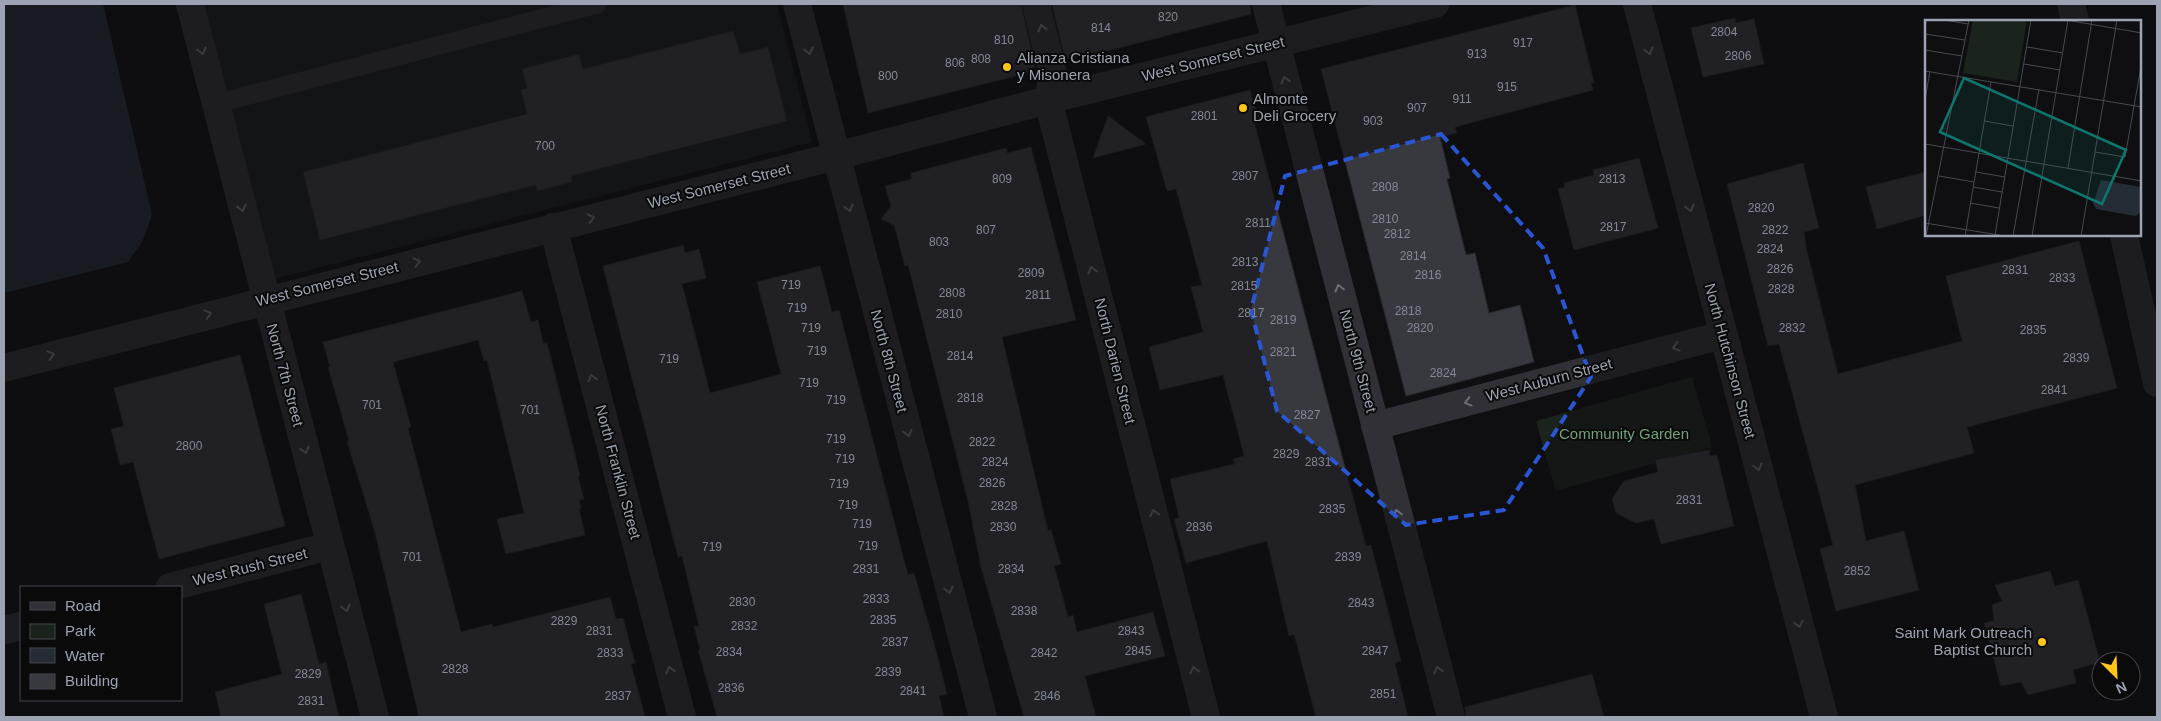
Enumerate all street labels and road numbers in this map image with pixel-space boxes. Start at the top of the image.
street label: West Somerset Street [1140,32,1287,84]
street label: West Somerset Street [646,159,793,211]
street label: West Somerset Street [254,257,401,309]
street label: North Hutchinson Street [1702,281,1760,441]
street label: North Darien Street [1092,296,1140,426]
street label: North 8th Street [868,308,912,415]
street label: North 9th Street [1337,308,1381,415]
street label: North 7th Street [264,322,308,429]
street label: West Auburn Street [1484,354,1615,405]
street label: North Franklin Street [592,403,645,542]
street label: West Rush Street [191,544,310,589]

